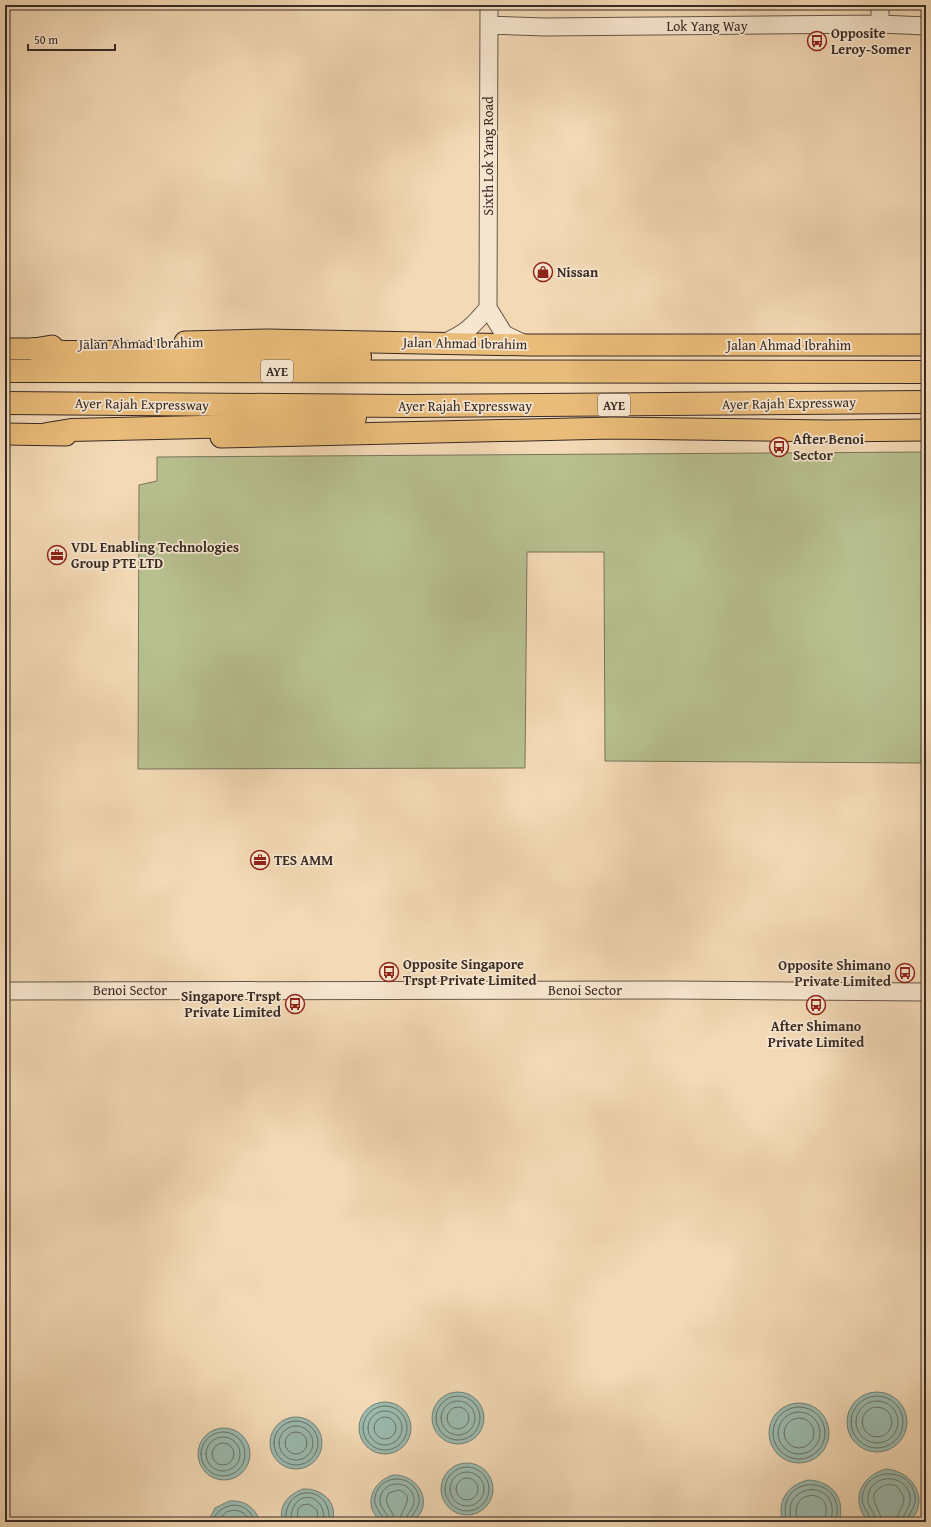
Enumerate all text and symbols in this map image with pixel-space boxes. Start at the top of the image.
street label: Lok Yang Way [666,16,748,36]
place label: Opposite Leroy-Somer [831,23,912,59]
scale bar [28,26,115,52]
bus stop icon: Opposite Leroy-Somer [806,30,828,52]
text: 50 m [34,31,58,48]
street label: Sixth Lok Yang Road [478,96,498,216]
shop icon: Nissan [532,261,554,283]
place label: Nissan [557,262,599,282]
street label: Jalan Ahmad Ibrahim [77,332,204,354]
street label: Jalan Ahmad Ibrahim [401,332,528,354]
street label: Jalan Ahmad Ibrahim [725,335,852,355]
road number: AYE [261,360,293,382]
street label: Ayer Rajah Expressway [722,392,856,414]
street label: Ayer Rajah Expressway [75,393,209,415]
road number: AYE [598,394,630,416]
street label: Ayer Rajah Expressway [398,396,532,416]
place label: After Benoi Sector [793,429,865,465]
bus stop icon: After Benoi Sector [768,436,790,458]
place label: VDL Enabling Technologies Group PTE LTD [71,537,239,573]
office icon: VDL Enabling Technologies Group PTE LTD [46,544,68,566]
office icon: TES AMM [249,849,271,871]
place label: TES AMM [274,850,333,870]
place label: Opposite Singapore Trspt Private Limited [403,954,536,990]
place label: Opposite Shimano Private Limited [778,955,892,991]
bus stop icon: Opposite Singapore Trspt Private Limited [378,961,400,983]
bus stop icon: Opposite Shimano Private Limited [894,962,916,984]
street label: Benoi Sector [93,980,167,1000]
street label: Benoi Sector [548,980,622,1000]
place label: Singapore Trspt Private Limited [181,986,282,1022]
bus stop icon: Singapore Trspt Private Limited [284,993,306,1015]
bus stop icon: After Shimano Private Limited [805,994,827,1016]
place label: After Shimano Private Limited [768,1016,864,1052]

